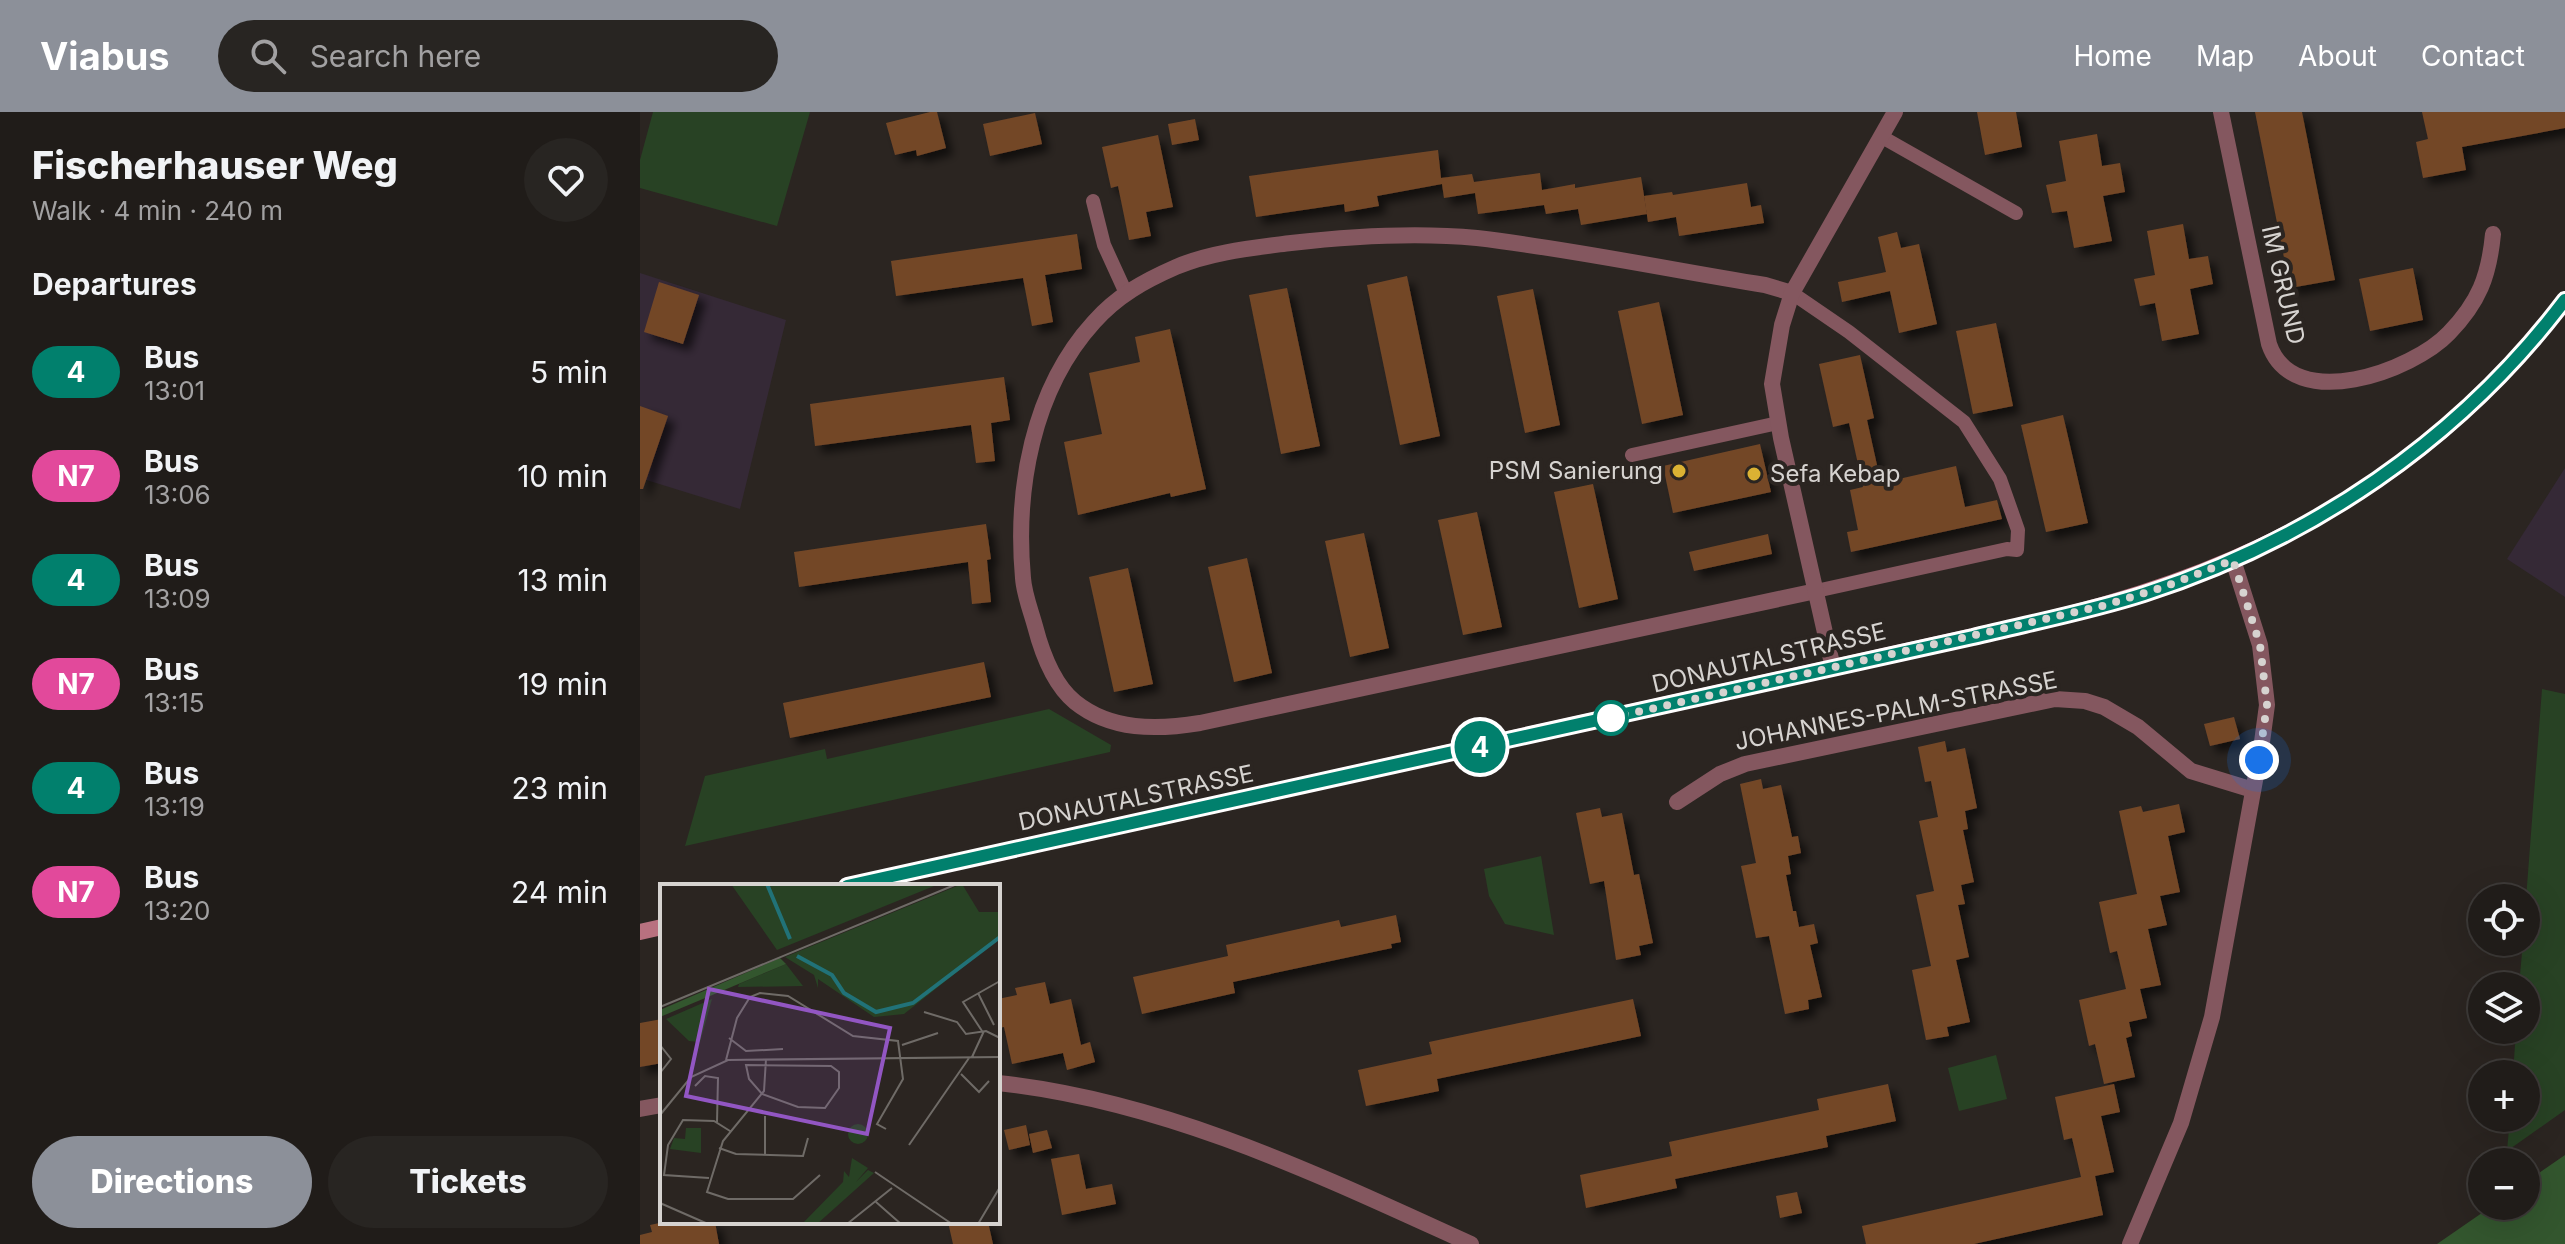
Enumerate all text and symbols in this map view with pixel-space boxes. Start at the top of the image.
search box [218,20,778,92]
text: Viabus [40,33,170,79]
icon: search [246,34,290,78]
text: Search here [310,38,481,74]
text: Home [2073,39,2152,73]
text: Map [2196,39,2254,73]
text: About [2298,39,2377,73]
text: Contact [2421,39,2525,73]
button: heart [524,138,608,222]
text: Fischerhauser Weg [32,142,398,188]
text: Walk · 4 min · 240 m [32,195,283,226]
street label: IM GRUND [2256,222,2311,347]
text: Departures [32,266,197,302]
text: Bus [144,339,199,375]
text: 5 min [530,354,608,390]
text: 4 [67,355,85,389]
text: 13:01 [144,375,205,406]
text: Bus [144,443,199,479]
place label: PSM Sanierung [1489,456,1663,485]
text: 10 min [517,458,608,494]
text: N7 [57,459,95,493]
place label: Sefa Kebap [1770,459,1900,488]
marker: PSM Sanierung [1670,462,1688,480]
marker: Sefa Kebap [1745,465,1763,483]
text: 13:06 [144,479,211,510]
text: Bus [144,547,199,583]
text: 13 min [518,562,608,598]
text: 4 [67,563,85,597]
text: 13:09 [144,583,211,614]
street label: DONAUTALSTRASSE [1649,616,1889,699]
text: Bus [144,651,199,687]
street label: JOHANNES-PALM-STRASSE [1732,665,2060,756]
text: 19 min [517,666,608,702]
text: N7 [57,667,95,701]
text: 13:15 [144,687,205,718]
unlabelled marker [1594,701,1628,735]
line badge: 4 [1454,721,1506,773]
text: 4 [1471,730,1489,764]
your location [2239,740,2279,780]
text: Bus [144,755,199,791]
street label: DONAUTALSTRASSE [1016,758,1256,837]
text: 23 min [511,770,608,806]
text: 4 [67,771,85,805]
text: 13:19 [144,791,205,822]
text: Bus [144,859,199,895]
text: 24 min [511,874,608,910]
text: N7 [57,875,95,909]
inset map [660,884,1000,1224]
map controls [2468,884,2540,1220]
button: locate [2468,884,2540,956]
text: 13:20 [144,895,210,926]
button: layers [2468,972,2540,1044]
button: + [2468,1060,2540,1132]
button: Directions [32,1136,312,1228]
button: Tickets [328,1136,608,1228]
button: − [2468,1148,2540,1220]

